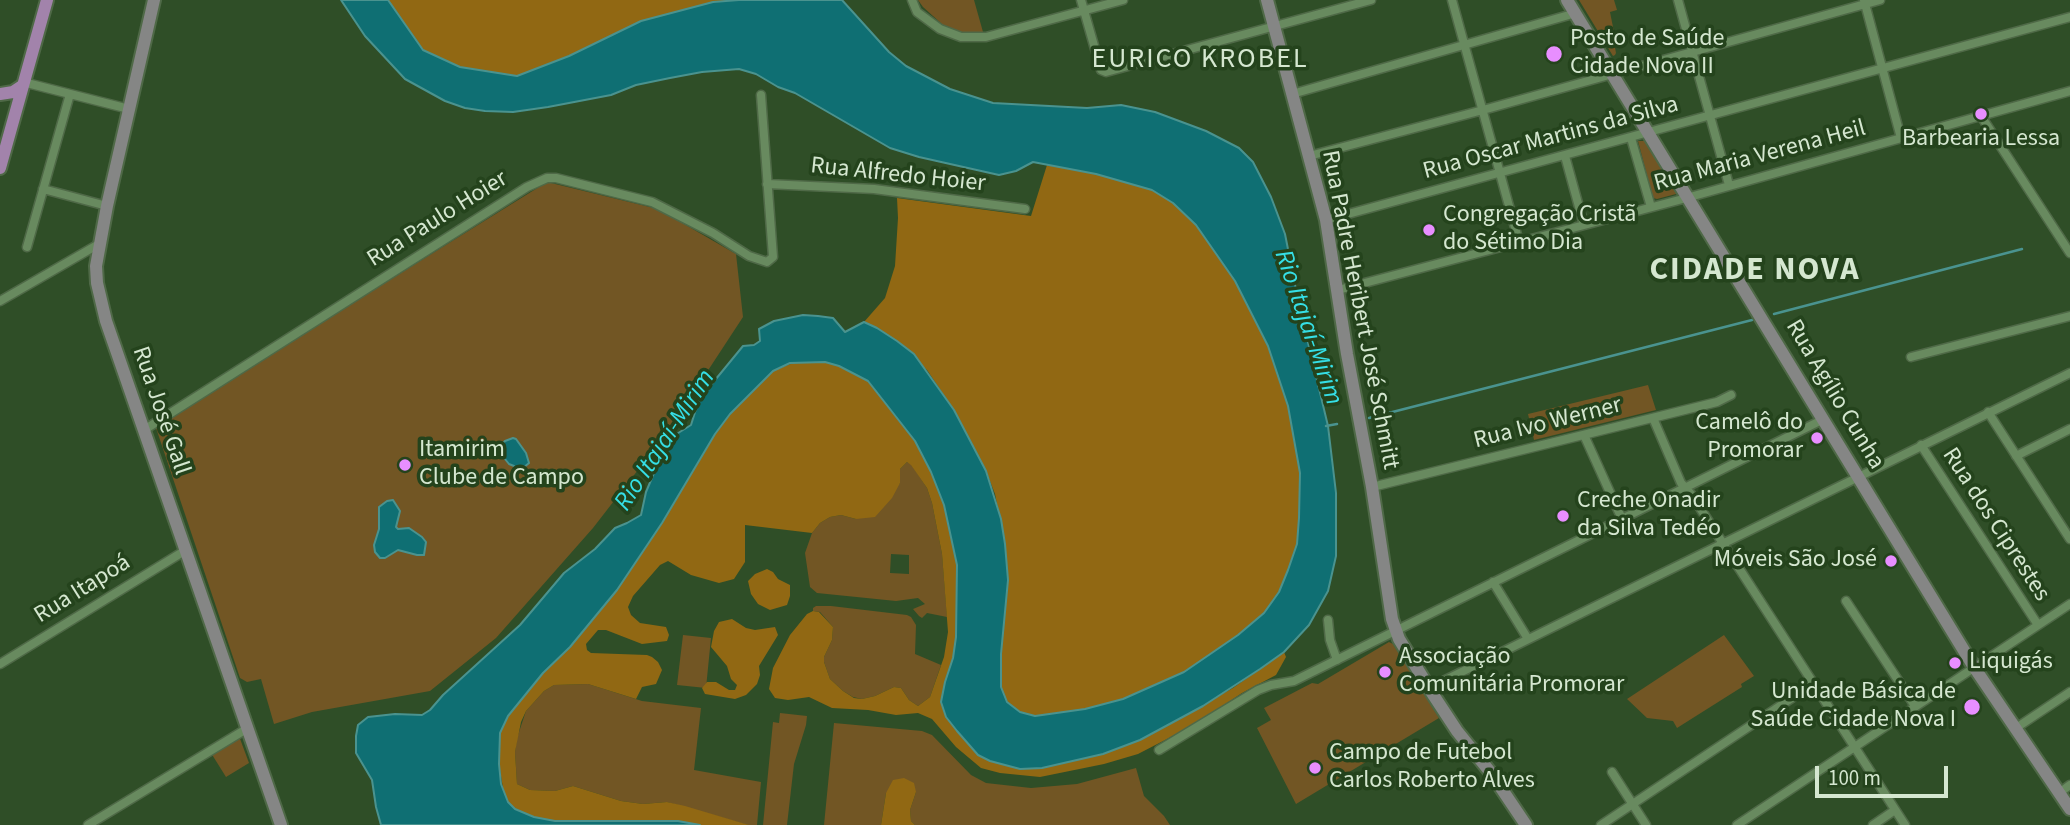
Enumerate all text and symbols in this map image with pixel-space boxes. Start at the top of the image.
place label: Posto de Saúde Cidade Nova II [1570,26,1724,82]
district label: EURICO KROBEL [1093,44,1307,78]
marker: Posto de Saúde Cidade Nova II [1544,44,1564,64]
street label: Rua Oscar Martins da Silva [1420,91,1682,187]
marker: Barbearia Lessa [1973,106,1989,122]
street label: Rua Maria Verena Heil [1651,115,1869,199]
place label: Barbearia Lessa [1902,126,2060,154]
street label: Rua Padre Heribert José Schmitt [1314,148,1404,472]
street label: Rua Alfredo Hoier [809,152,987,200]
street label: Rua Paulo Hoier [363,165,513,275]
place label: Congregação Cristã do Sétimo Dia [1443,202,1636,258]
marker: Congregação Cristã do Sétimo Dia [1421,222,1437,238]
water label: Rio Itajaí-Mirim [1266,246,1348,410]
district label: CIDADE NOVA [1651,253,1859,291]
street label: Rua Agílio Cunha [1778,315,1890,475]
street label: Rua José Gall [125,343,195,479]
water label: Rio Itajaí-Mirim [609,365,723,517]
street label: Rua Ivo Werner [1471,392,1625,456]
place label: Camelô do Promorar [1695,410,1803,466]
marker: Camelô do Promorar [1809,430,1825,446]
place label: Itamirim Clube de Campo [419,437,584,493]
street label: Rua dos Ciprestes [1935,443,2055,607]
marker: Itamirim Clube de Campo [397,457,413,473]
place label: Creche Onadir da Silva Tedéo [1577,488,1721,544]
marker: Creche Onadir da Silva Tedéo [1555,508,1571,524]
place label: Móveis São José [1714,547,1877,575]
street label: Rua Itapoá [30,549,136,631]
marker: Móveis São José [1883,553,1899,569]
place label: Associação Comunitária Promorar [1399,644,1624,700]
place label: Liquigás [1969,649,2053,677]
marker: Liquigás [1947,655,1963,671]
marker: Associação Comunitária Promorar [1377,664,1393,680]
place label: Unidade Básica de Saúde Cidade Nova I [1751,679,1956,735]
marker: Unidade Básica de Saúde Cidade Nova I [1962,697,1982,717]
place label: Campo de Futebol Carlos Roberto Alves [1329,740,1535,796]
scale bar [1818,752,1951,796]
marker: Campo de Futebol Carlos Roberto Alves [1307,760,1323,776]
text: 100 m [1828,763,1881,793]

